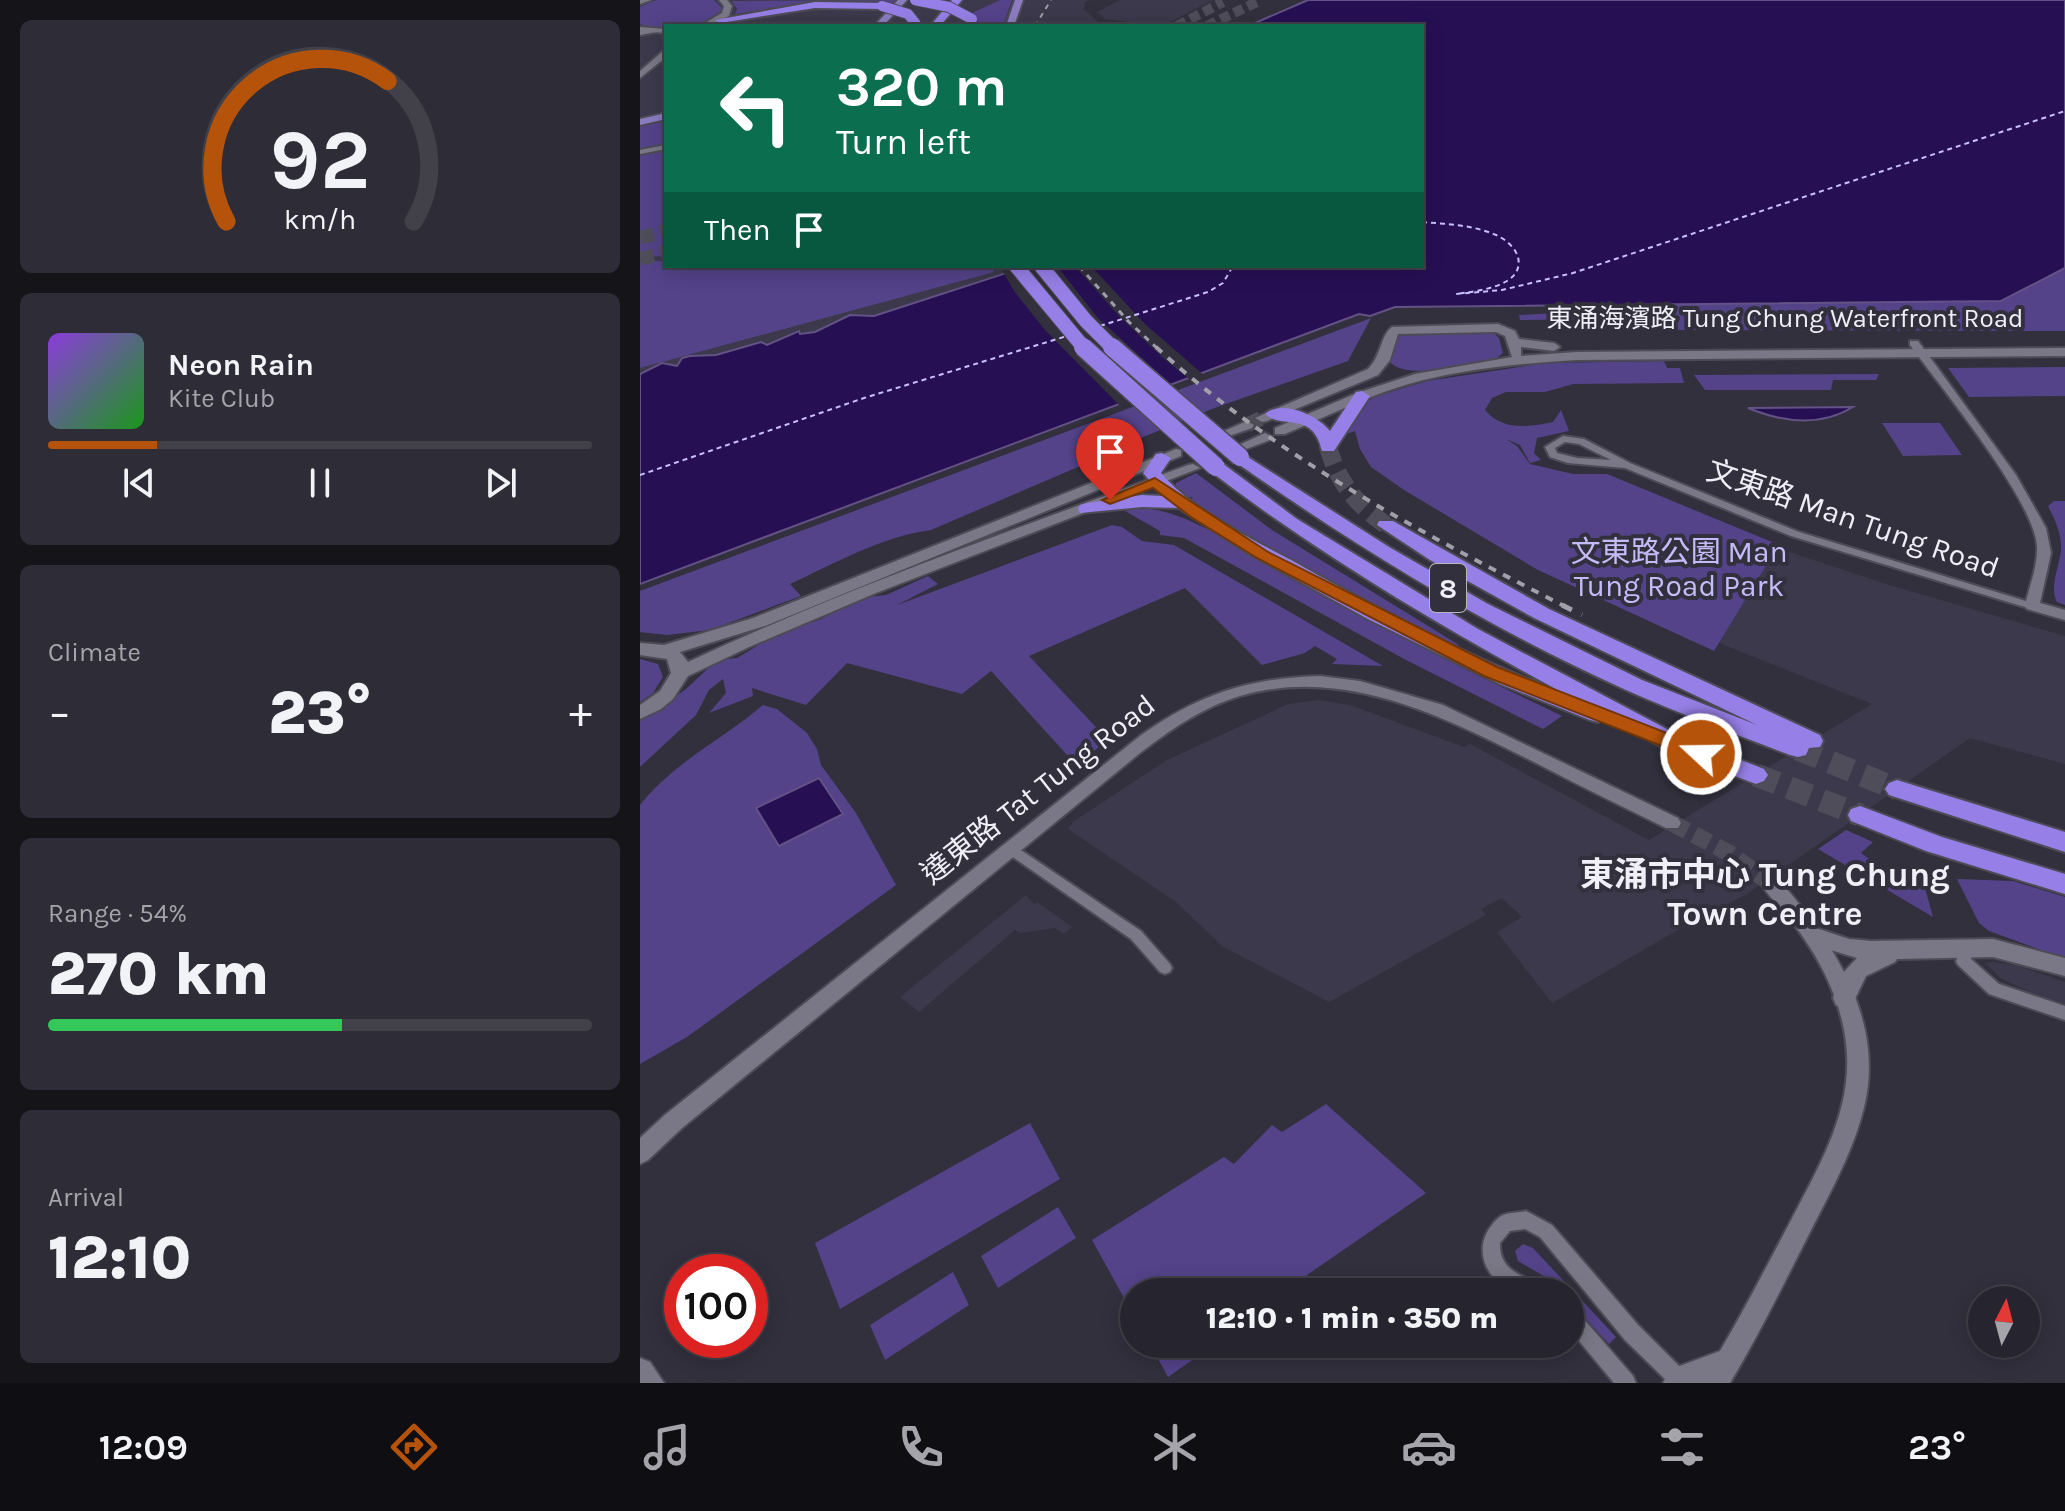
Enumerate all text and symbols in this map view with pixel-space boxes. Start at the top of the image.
text: 320 m [836,54,1007,119]
icon: left [704,56,808,160]
text: 92 [269,112,371,209]
text: Turn left [836,121,971,163]
text: km/h [284,203,356,236]
icon: arrive [787,208,831,252]
text: Then [704,212,771,248]
street label: 東涌海濱路 Tung Chung Waterfront Road [1547,303,2023,334]
text: Neon Rain [168,347,314,383]
text: Kite Club [168,383,275,414]
pin [1076,418,1144,500]
icon: arrive [1088,430,1132,474]
street label: 文東路 Man Tung Road [1702,452,2004,586]
icon: previous [117,461,161,505]
icon: pause [298,461,342,505]
icon: next [479,461,523,505]
park label: 文東路公園 Man Tung Road Park [1570,534,1788,604]
road number: 8 [1430,564,1466,612]
text: Climate [48,637,141,668]
text: 23° [268,678,372,748]
text: − [48,687,71,738]
text: + [569,687,592,738]
street label: 達東路 Tat Tung Road [914,687,1162,891]
position arrow [1659,712,1743,796]
district label: 東涌市中心 Tung Chung Town Centre [1580,855,1950,934]
text: Range · 54% [48,898,187,929]
text: 270 km [48,939,269,1009]
text: Arrival [48,1182,124,1213]
text: 12:10 [48,1223,191,1293]
speed limit sign: 100 [664,1254,768,1358]
north arrow [1968,1286,2040,1358]
map controls [1968,1286,2040,1358]
text: 12:10 · 1 min · 350 m [1206,1300,1498,1336]
icon: directions [386,1419,442,1475]
icon: music [639,1419,695,1475]
icon: phone [893,1419,949,1475]
icon: climate [1147,1419,1203,1475]
icon: car [1401,1419,1457,1475]
icon: filters [1654,1419,1710,1475]
text: 12:09 [99,1426,188,1468]
text: 23° [1908,1426,1966,1468]

